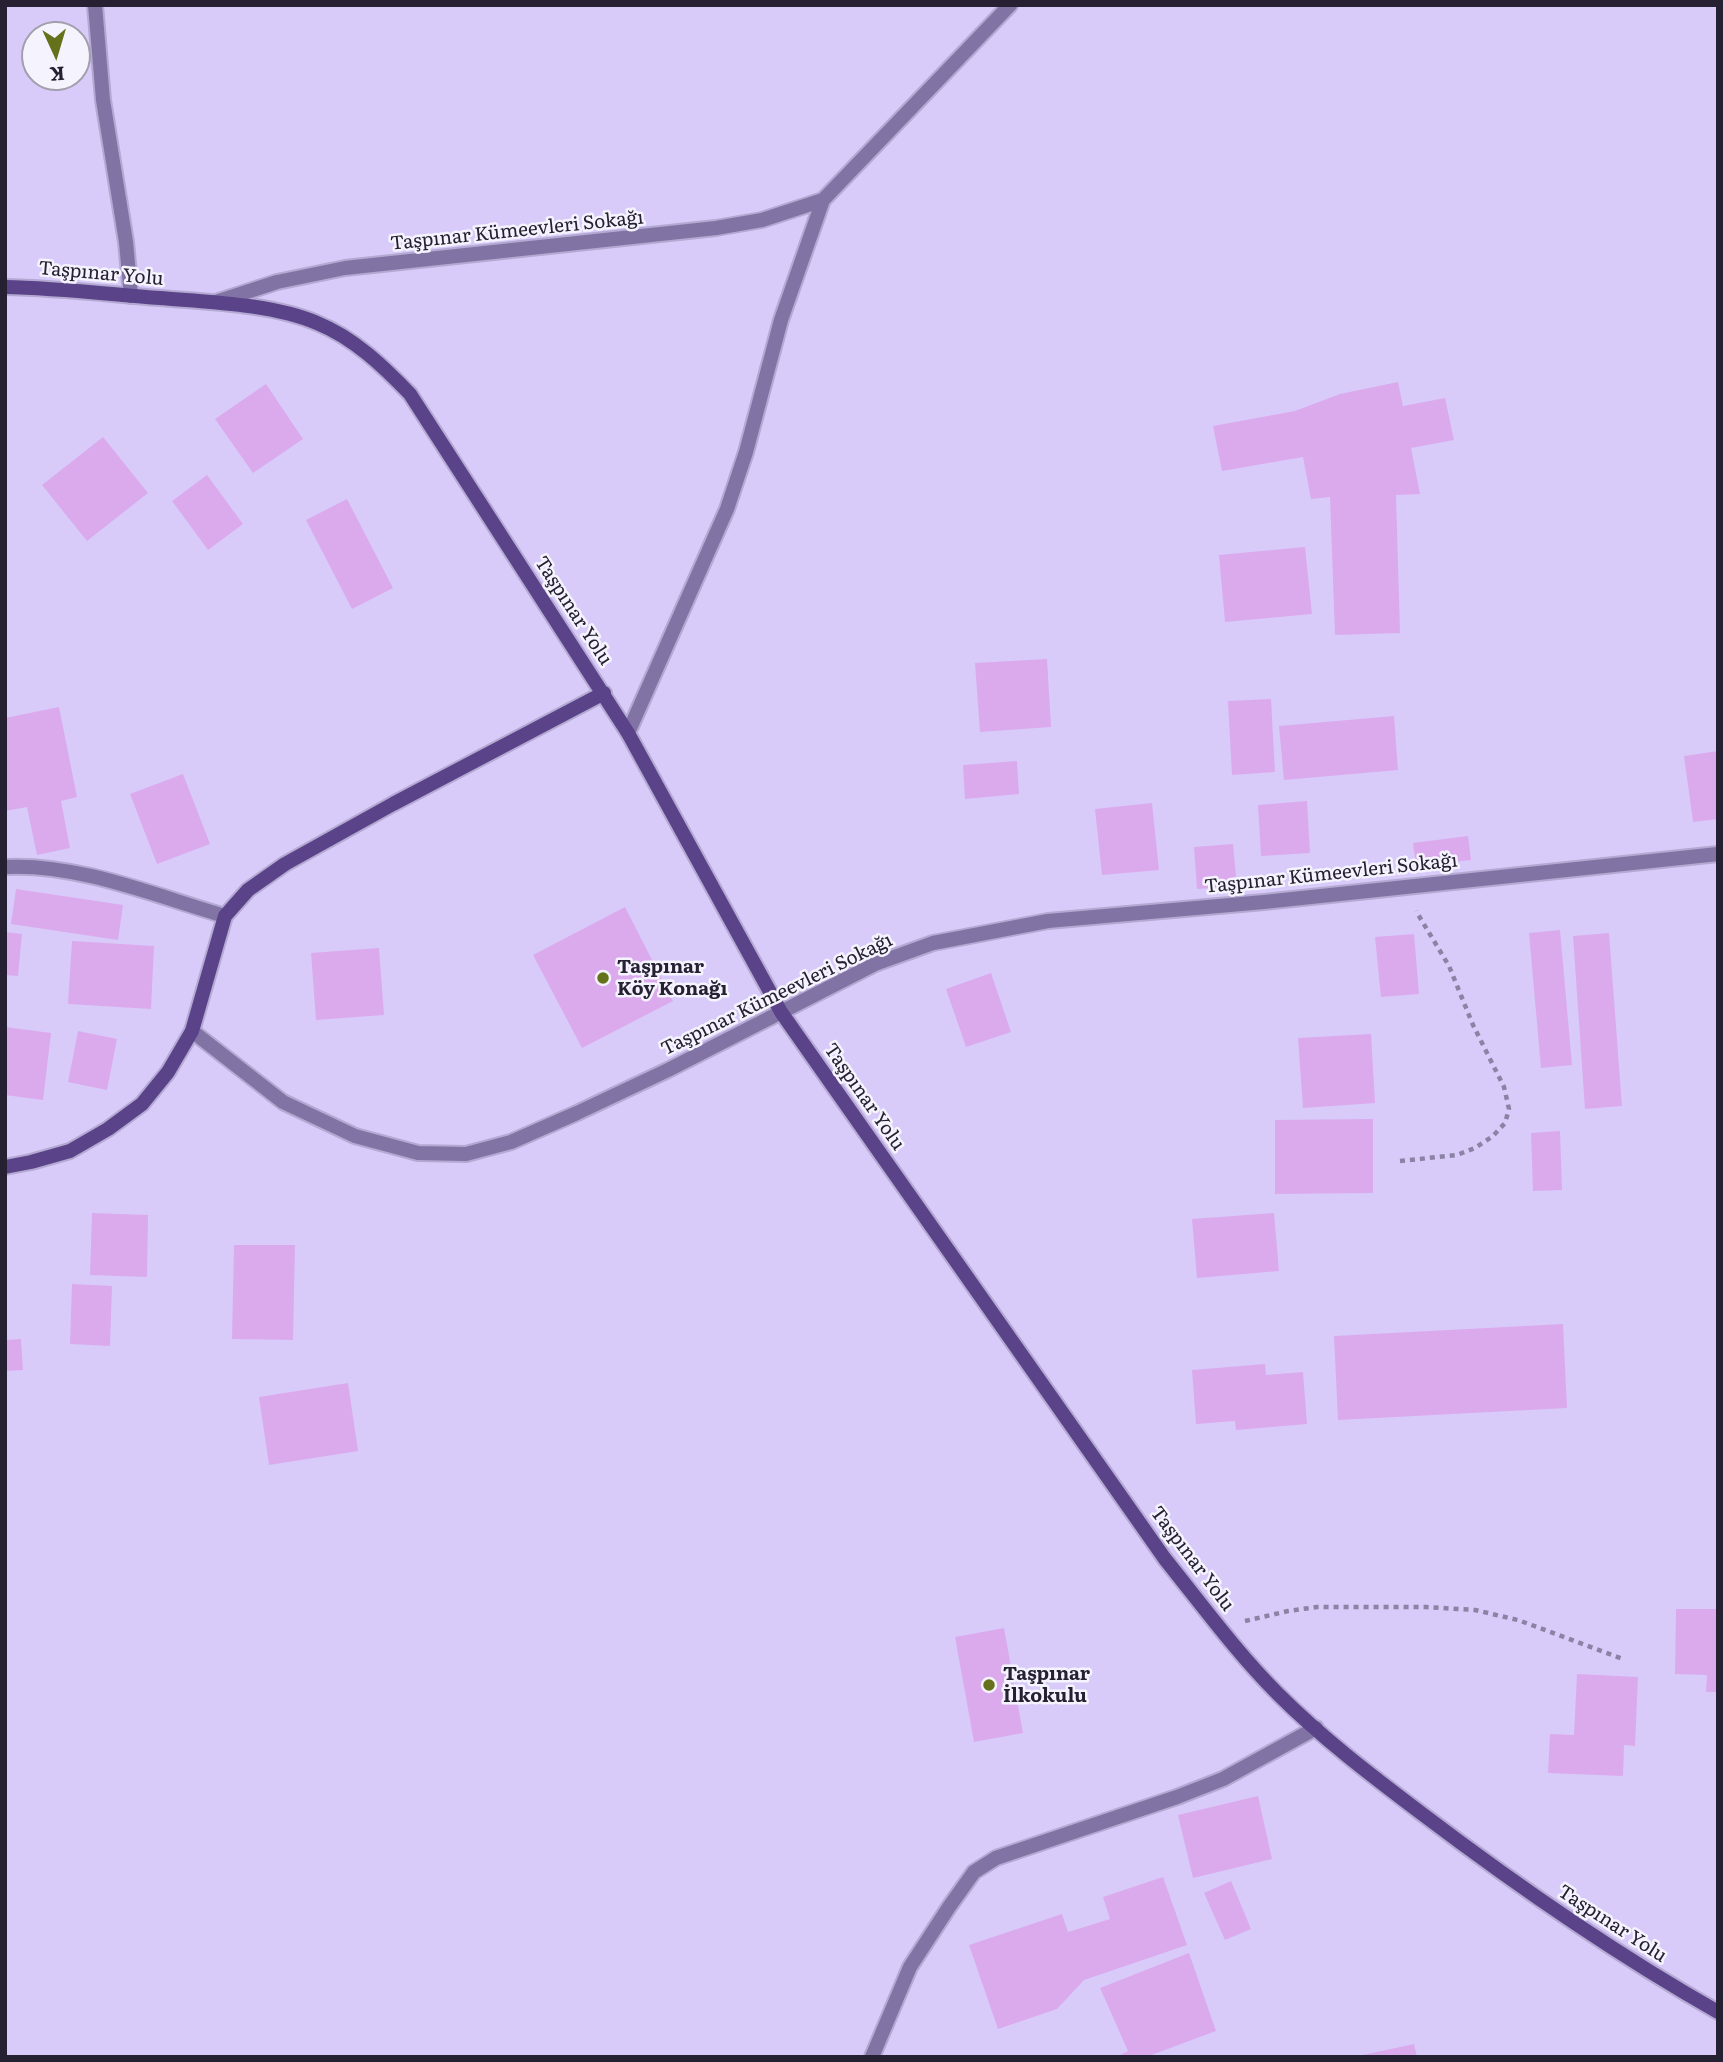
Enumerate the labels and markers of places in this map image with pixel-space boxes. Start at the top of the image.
place label: Taşpınar Köy Konağı [617,956,728,1000]
marker: Taşpınar Köy Konağı [595,970,611,986]
place label: Taşpınar İlkokulu [1003,1663,1090,1707]
marker: Taşpınar İlkokulu [981,1677,997,1693]

